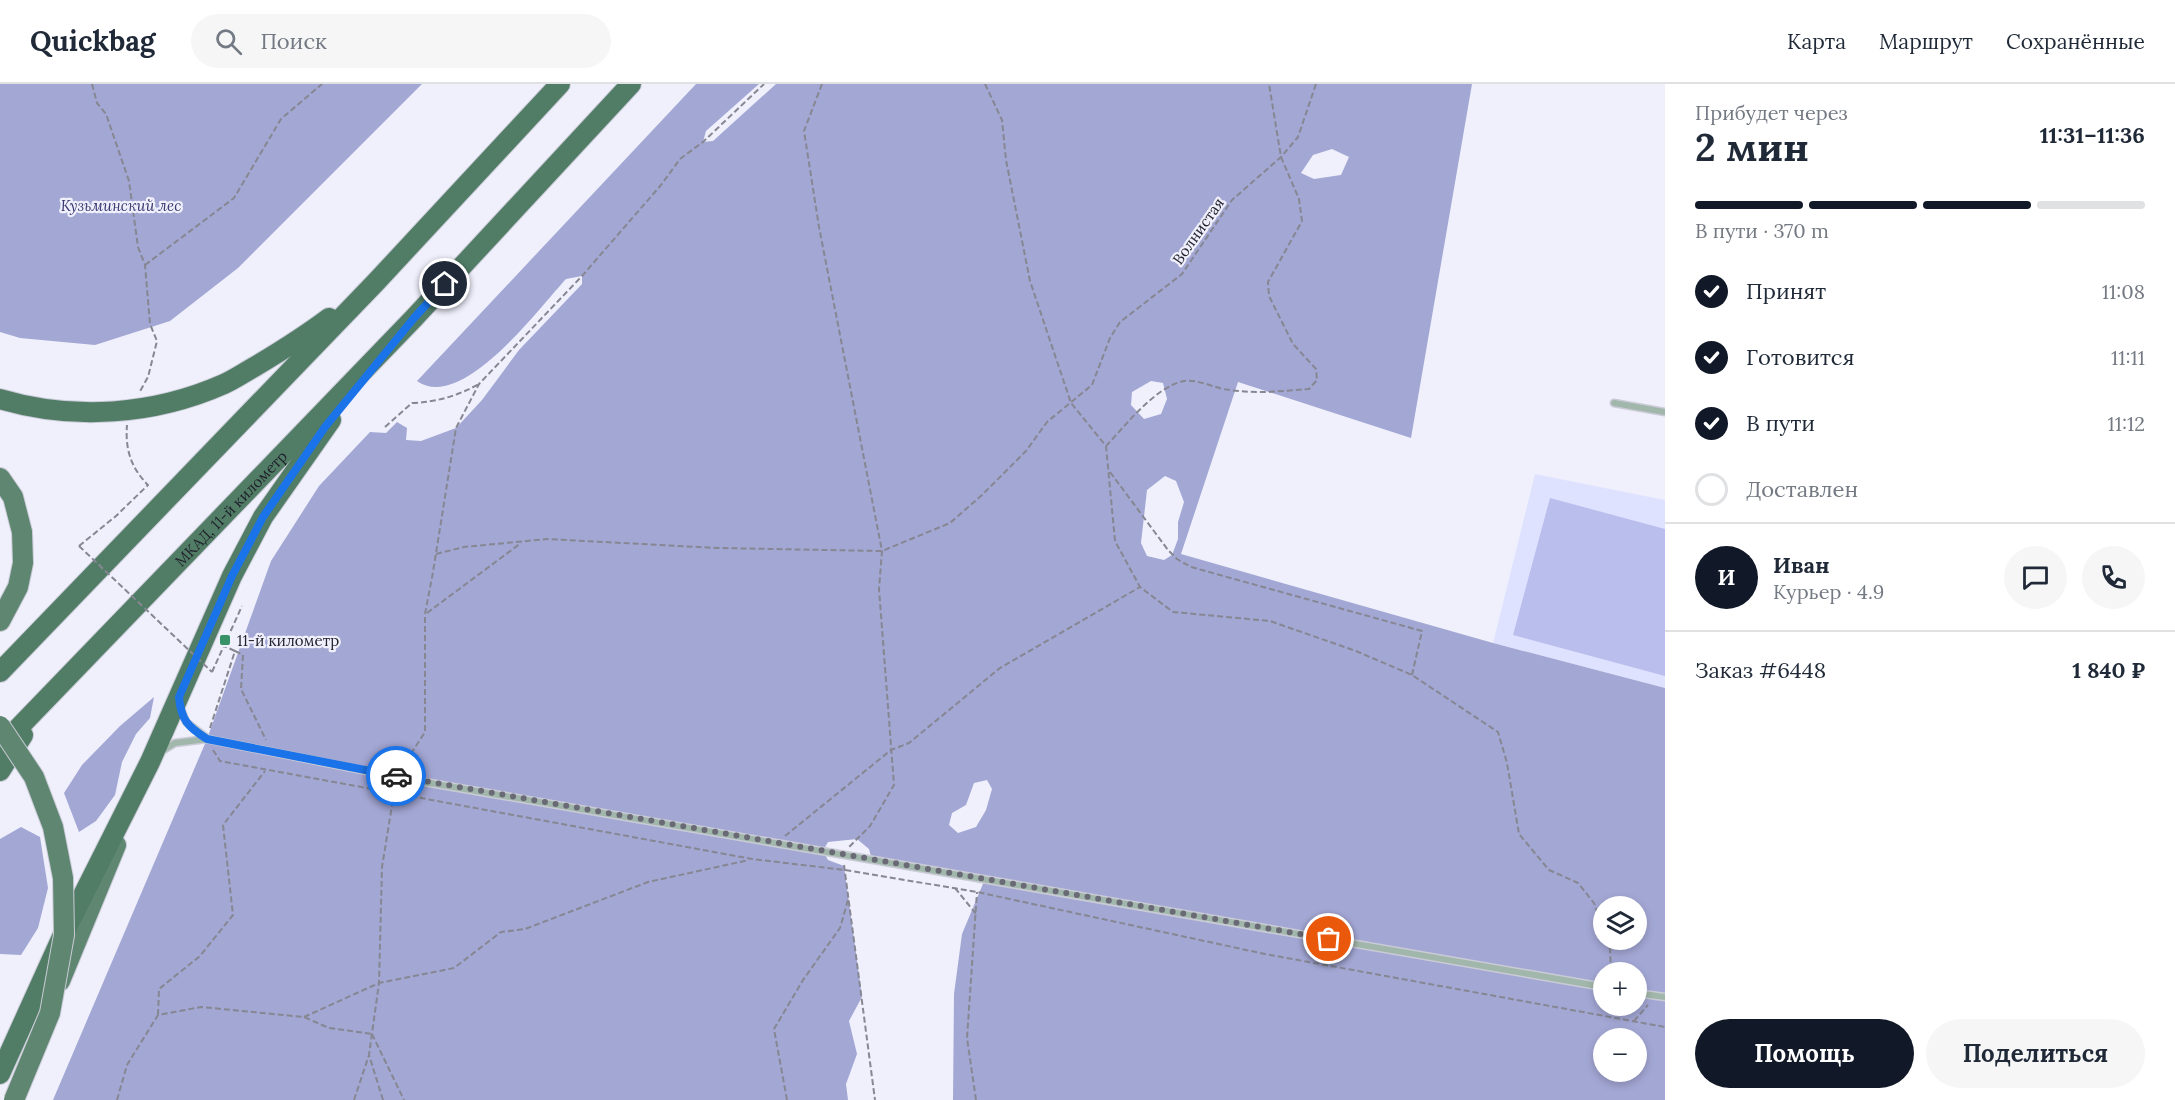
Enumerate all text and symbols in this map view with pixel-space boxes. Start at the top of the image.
search box [191,14,611,68]
text: Quickbag [30,23,155,59]
icon: search [212,25,245,58]
text: Поиск [260,27,327,55]
text: Карта [1787,28,1846,55]
text: Маршрут [1879,28,1973,55]
text: Сохранённые [2006,28,2145,55]
text: Прибудет через [1695,100,1848,125]
text: 11:31–11:36 [2040,121,2145,149]
text: 2 мин [1695,122,1809,172]
street label: Волнистая [1168,194,1228,268]
park label: Кузьминский лес [61,196,181,215]
text: В пути · 370 m [1695,218,1829,243]
pin [419,258,470,309]
icon: home [428,267,461,300]
icon: check [1695,275,1728,308]
text: Принят [1746,277,1826,305]
text: 11:08 [2102,279,2145,304]
icon: check [1695,341,1728,374]
text: Готовится [1746,343,1855,371]
text: 11:11 [2111,345,2145,370]
icon: check [1695,407,1728,440]
text: В пути [1746,409,1815,437]
text: 11:12 [2107,411,2145,436]
street label: МКАД, 11-й километр [170,446,291,570]
text: Доставлен [1746,475,1858,503]
button: chat [2004,546,2067,609]
button: phone [2082,546,2145,609]
text: Иван [1773,551,1830,579]
text: И [1717,563,1736,591]
text: Курьер · 4.9 [1773,579,1884,604]
place label: 11-й километр [237,631,339,650]
marker: 11-й километр [218,633,232,647]
text: Заказ #6448 [1695,656,1826,684]
text: 1 840 ₽ [2072,656,2145,684]
courier [366,746,426,806]
icon: car [380,760,413,793]
map controls [1593,896,1647,1082]
button: layers [1593,896,1647,950]
pin [1303,913,1354,964]
icon: bag [1312,922,1345,955]
button: + [1593,962,1647,1016]
button: Помощь [1695,1019,1914,1088]
button: Поделиться [1926,1019,2145,1088]
button: − [1593,1028,1647,1082]

